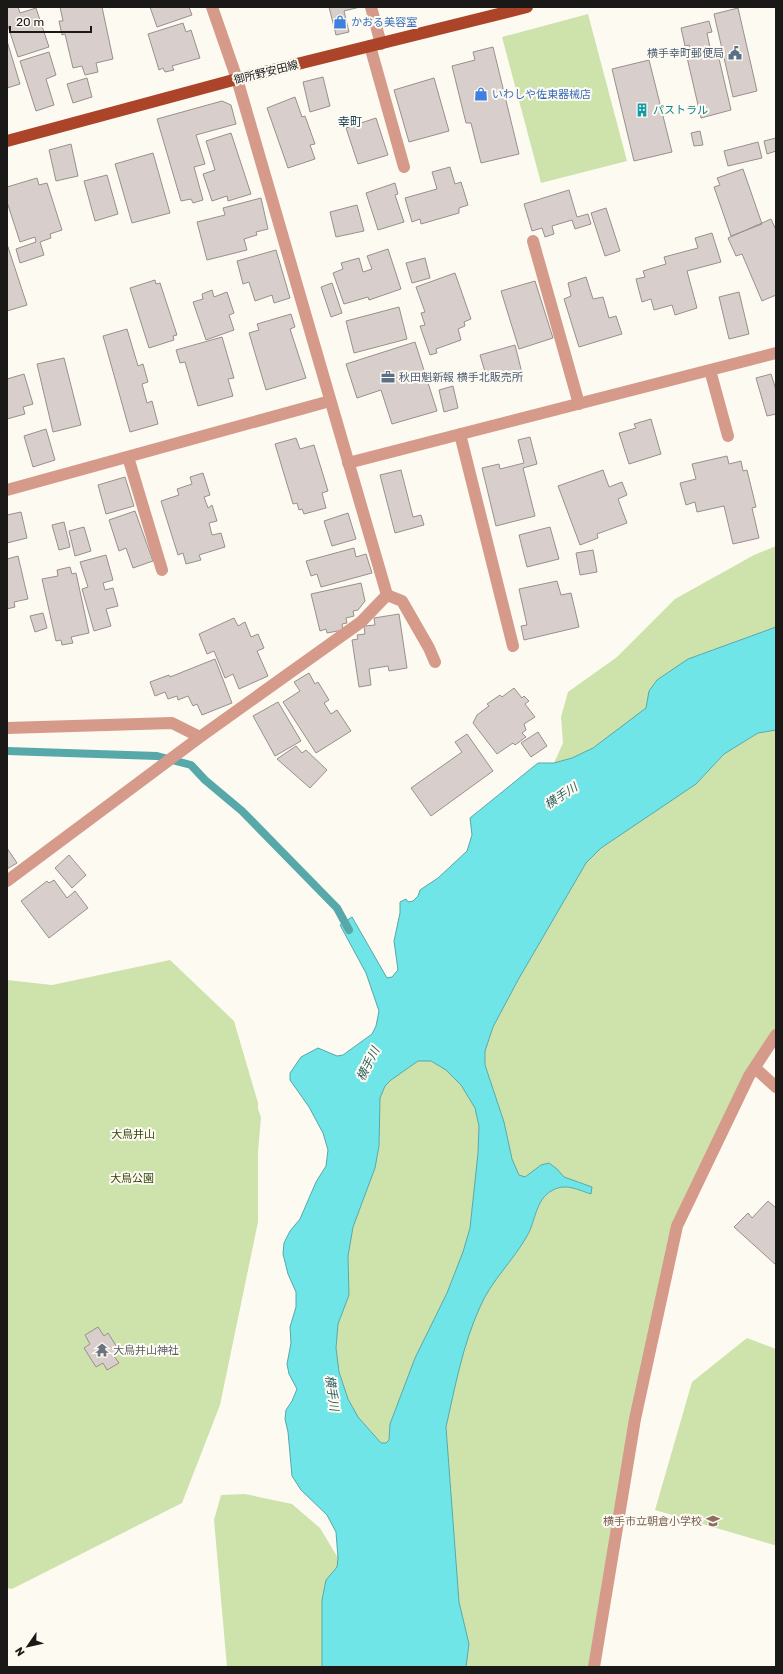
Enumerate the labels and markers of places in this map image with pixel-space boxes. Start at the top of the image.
shop icon: かおる美容室 [332,14,348,30]
place label: かおる美容室 [351,16,417,29]
public building icon: 横手幸町郵便局 [727,45,743,61]
place label: 横手幸町郵便局 [647,47,724,60]
shop icon: いわしや佐東器械店 [473,86,489,102]
place label: いわしや佐東器械店 [492,88,591,101]
building icon: パストラル [634,102,650,118]
place label: パストラル [653,104,708,117]
office icon: 秋田魁新報 横手北販売所 [380,369,396,385]
place label: 秋田魁新報 横手北販売所 [399,371,524,384]
temple icon: 大鳥井山神社 [94,1342,110,1358]
place label: 大鳥井山神社 [113,1344,179,1357]
school or university icon: 横手市立朝倉小学校 [705,1513,721,1529]
place label: 横手市立朝倉小学校 [603,1515,702,1528]

